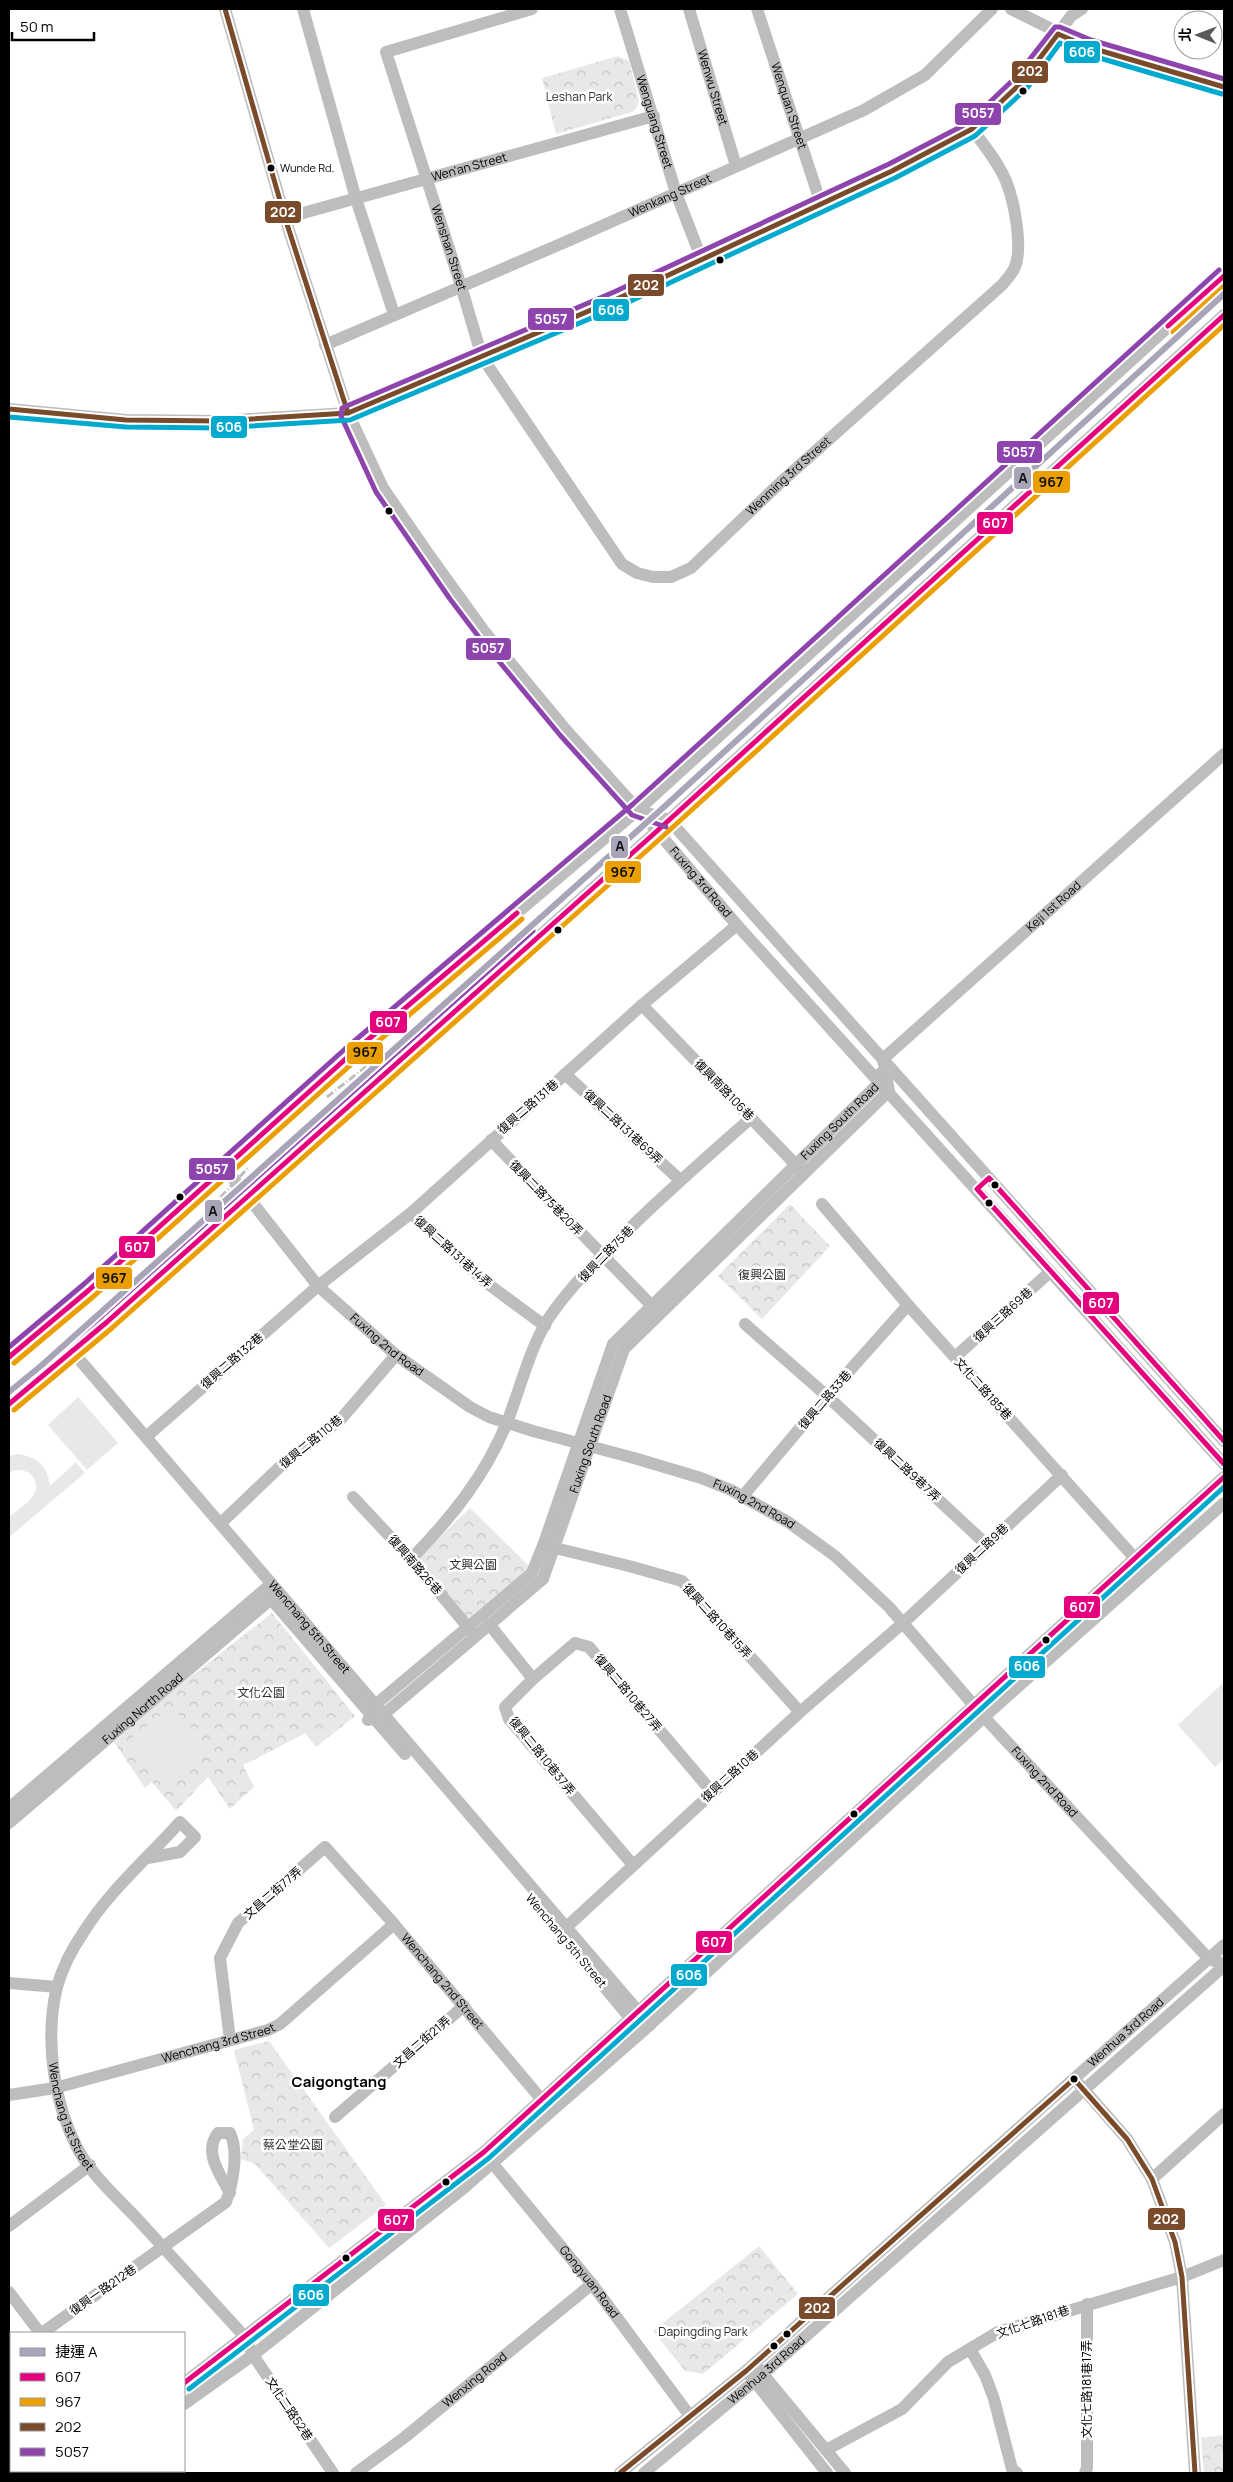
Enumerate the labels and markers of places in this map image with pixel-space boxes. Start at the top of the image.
unlabelled marker [1018,86,1028,96]
place label: Wunde Rd. [280,160,334,175]
marker: Wunde Rd. [266,163,276,173]
unlabelled marker [715,255,725,265]
unlabelled marker [384,506,394,516]
unlabelled marker [553,925,563,935]
unlabelled marker [990,1180,1000,1190]
unlabelled marker [175,1192,185,1202]
unlabelled marker [984,1198,994,1208]
unlabelled marker [1041,1635,1051,1645]
unlabelled marker [849,1809,859,1819]
unlabelled marker [1069,2074,1079,2084]
unlabelled marker [441,2177,451,2187]
unlabelled marker [341,2253,351,2263]
unlabelled marker [782,2329,792,2339]
unlabelled marker [769,2341,779,2351]

